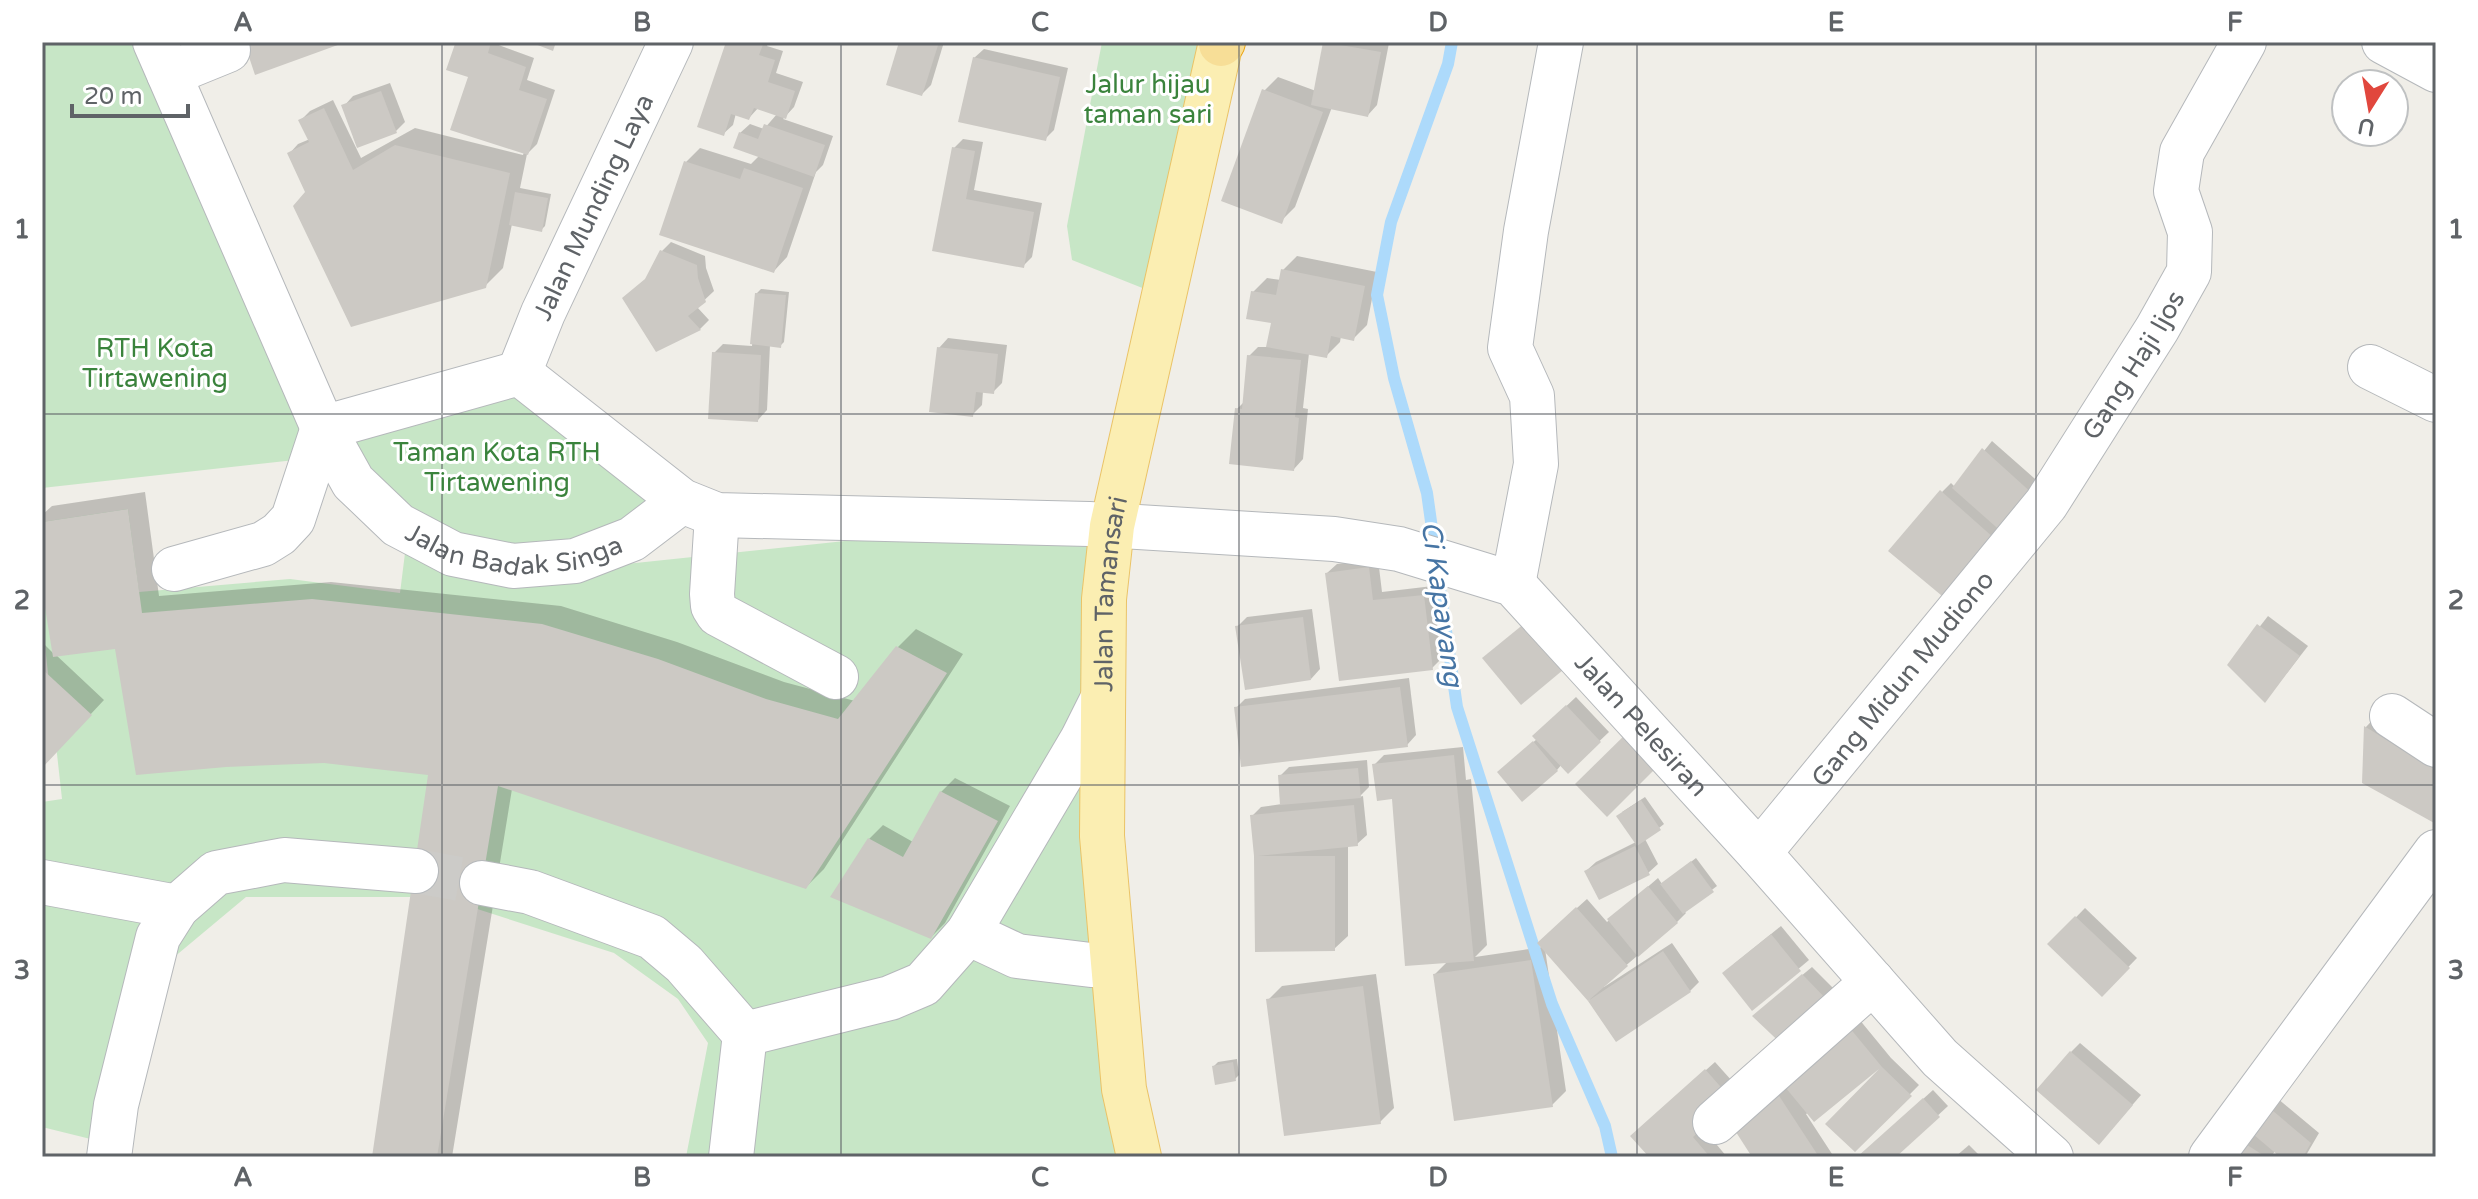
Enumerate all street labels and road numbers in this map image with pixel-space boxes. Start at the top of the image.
street label: Jalan Munding Laya [526,89,660,325]
street label: Gang Haji Ijos [2075,285,2191,445]
street label: Jalan Tamansari [1088,493,1134,692]
street label: Jalan Badak Singa [400,516,627,583]
street label: Gang Midun Mudiono [1805,564,2000,793]
street label: Jalan Pelesiran [1568,647,1715,803]

